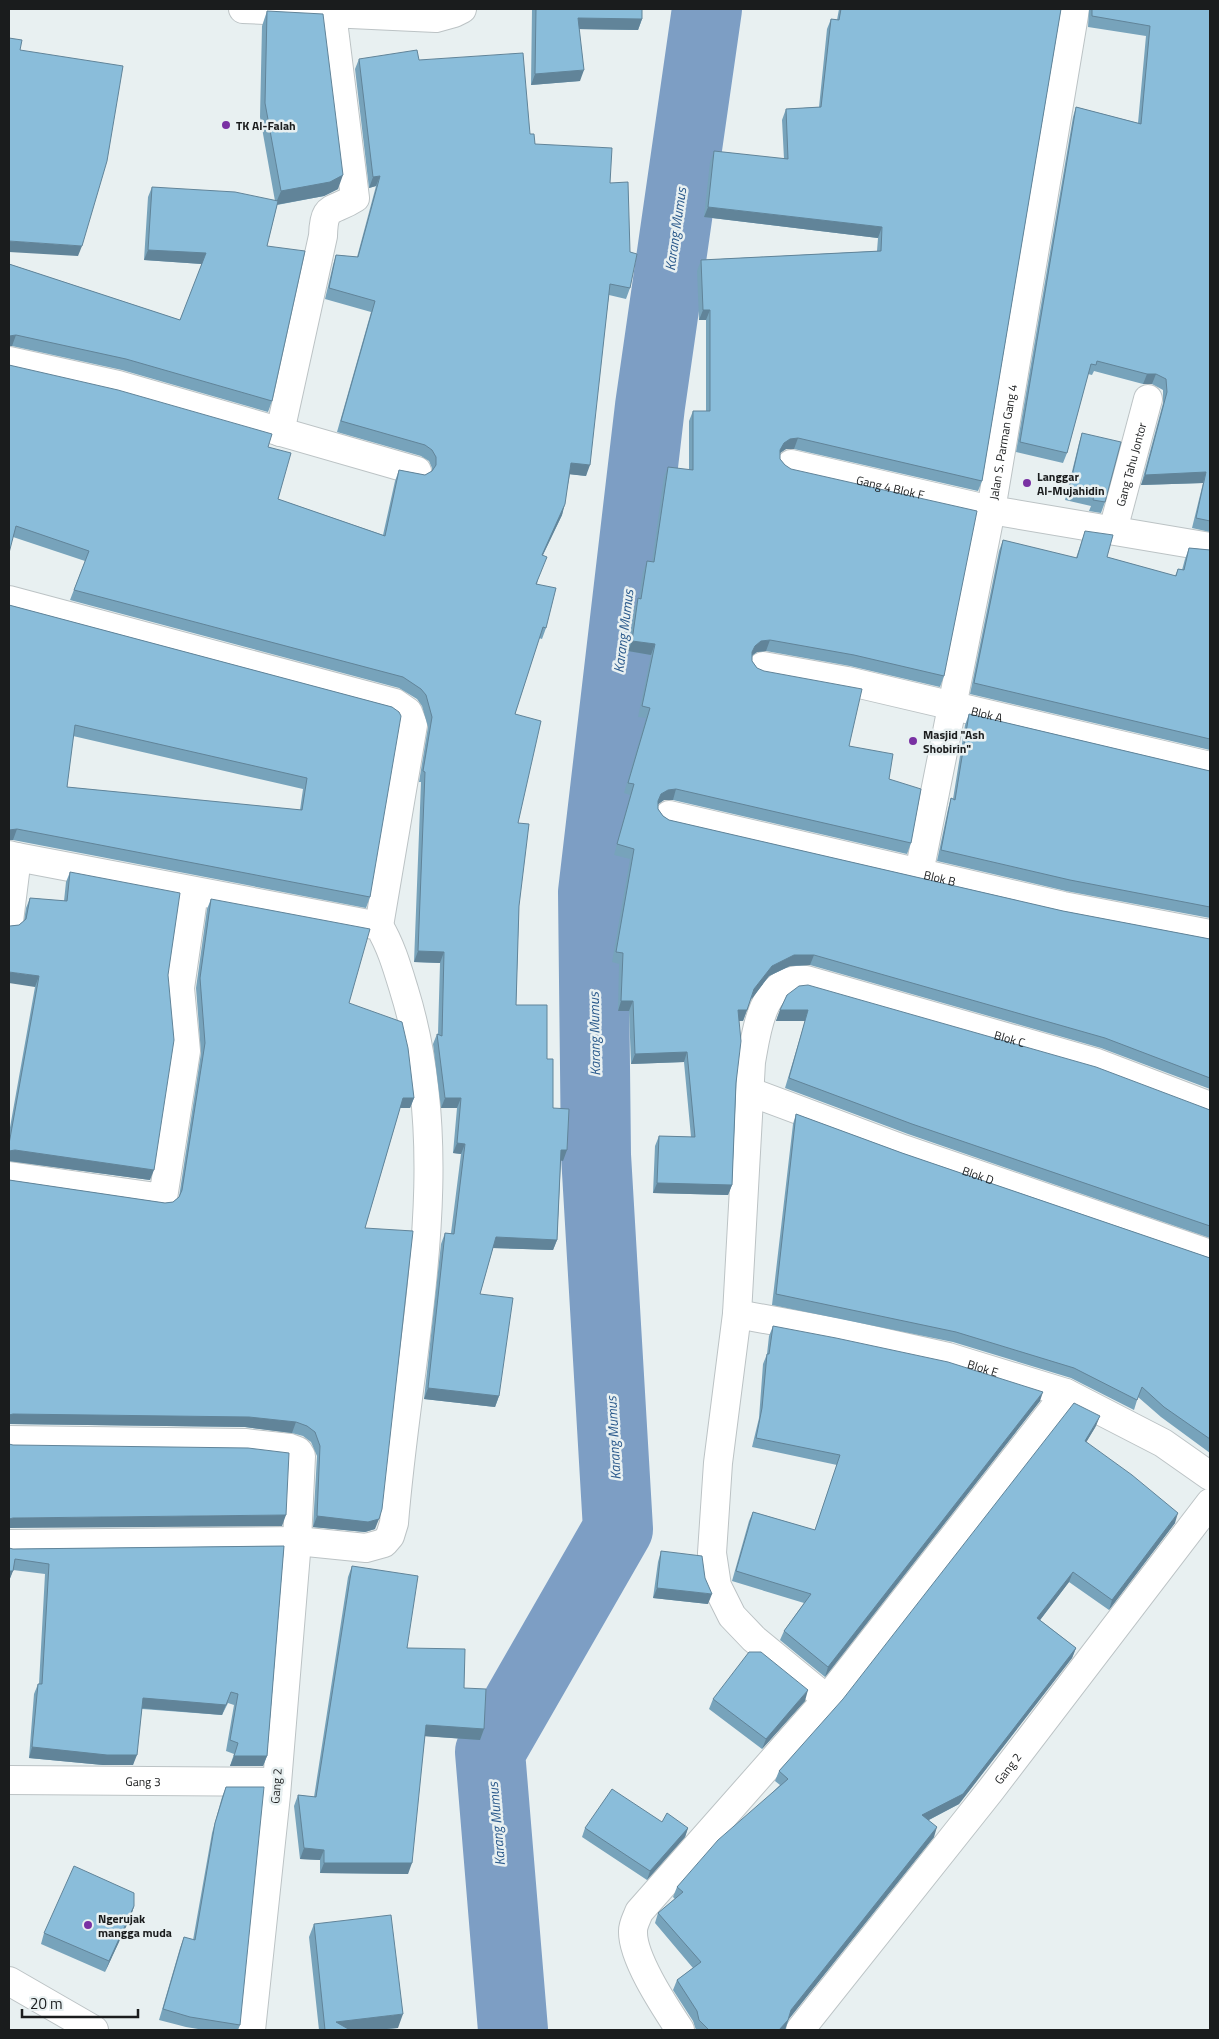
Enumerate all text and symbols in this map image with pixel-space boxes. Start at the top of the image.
place label: TK Al-Falah [236,116,296,135]
marker: TK Al-Falah [220,119,232,131]
water label: Karang Mumus [659,185,691,272]
street label: Jalan S. Parman Gang 4 [983,383,1021,501]
street label: Gang Tahu Jontor [1110,420,1151,508]
place label: Langgar Al-Mujahidin [1037,467,1105,500]
street label: Gang 4 Blok F [855,470,926,504]
marker: Langgar Al-Mujahidin [1021,477,1033,489]
water label: Karang Mumus [607,587,639,674]
street label: Blok A [969,701,1005,727]
place label: Masjid "Ash Shobirin" [923,725,985,758]
marker: Masjid "Ash Shobirin" [907,735,919,747]
street label: Blok B [922,865,958,890]
water label: Karang Mumus [583,991,605,1076]
street label: Blok C [992,1025,1028,1052]
street label: Blok D [960,1160,997,1189]
street label: Blok E [965,1354,1001,1381]
water label: Karang Mumus [600,1395,626,1480]
street label: Gang 2 [989,1748,1026,1788]
street label: Gang 2 [265,1768,287,1804]
street label: Gang 3 [125,1771,161,1791]
water label: Karang Mumus [482,1780,510,1867]
place label: Ngerujak mangga muda [98,1909,172,1942]
marker: Ngerujak mangga muda [82,1919,94,1931]
scale bar [22,1986,139,2018]
text: 20 m [30,1992,63,2015]

